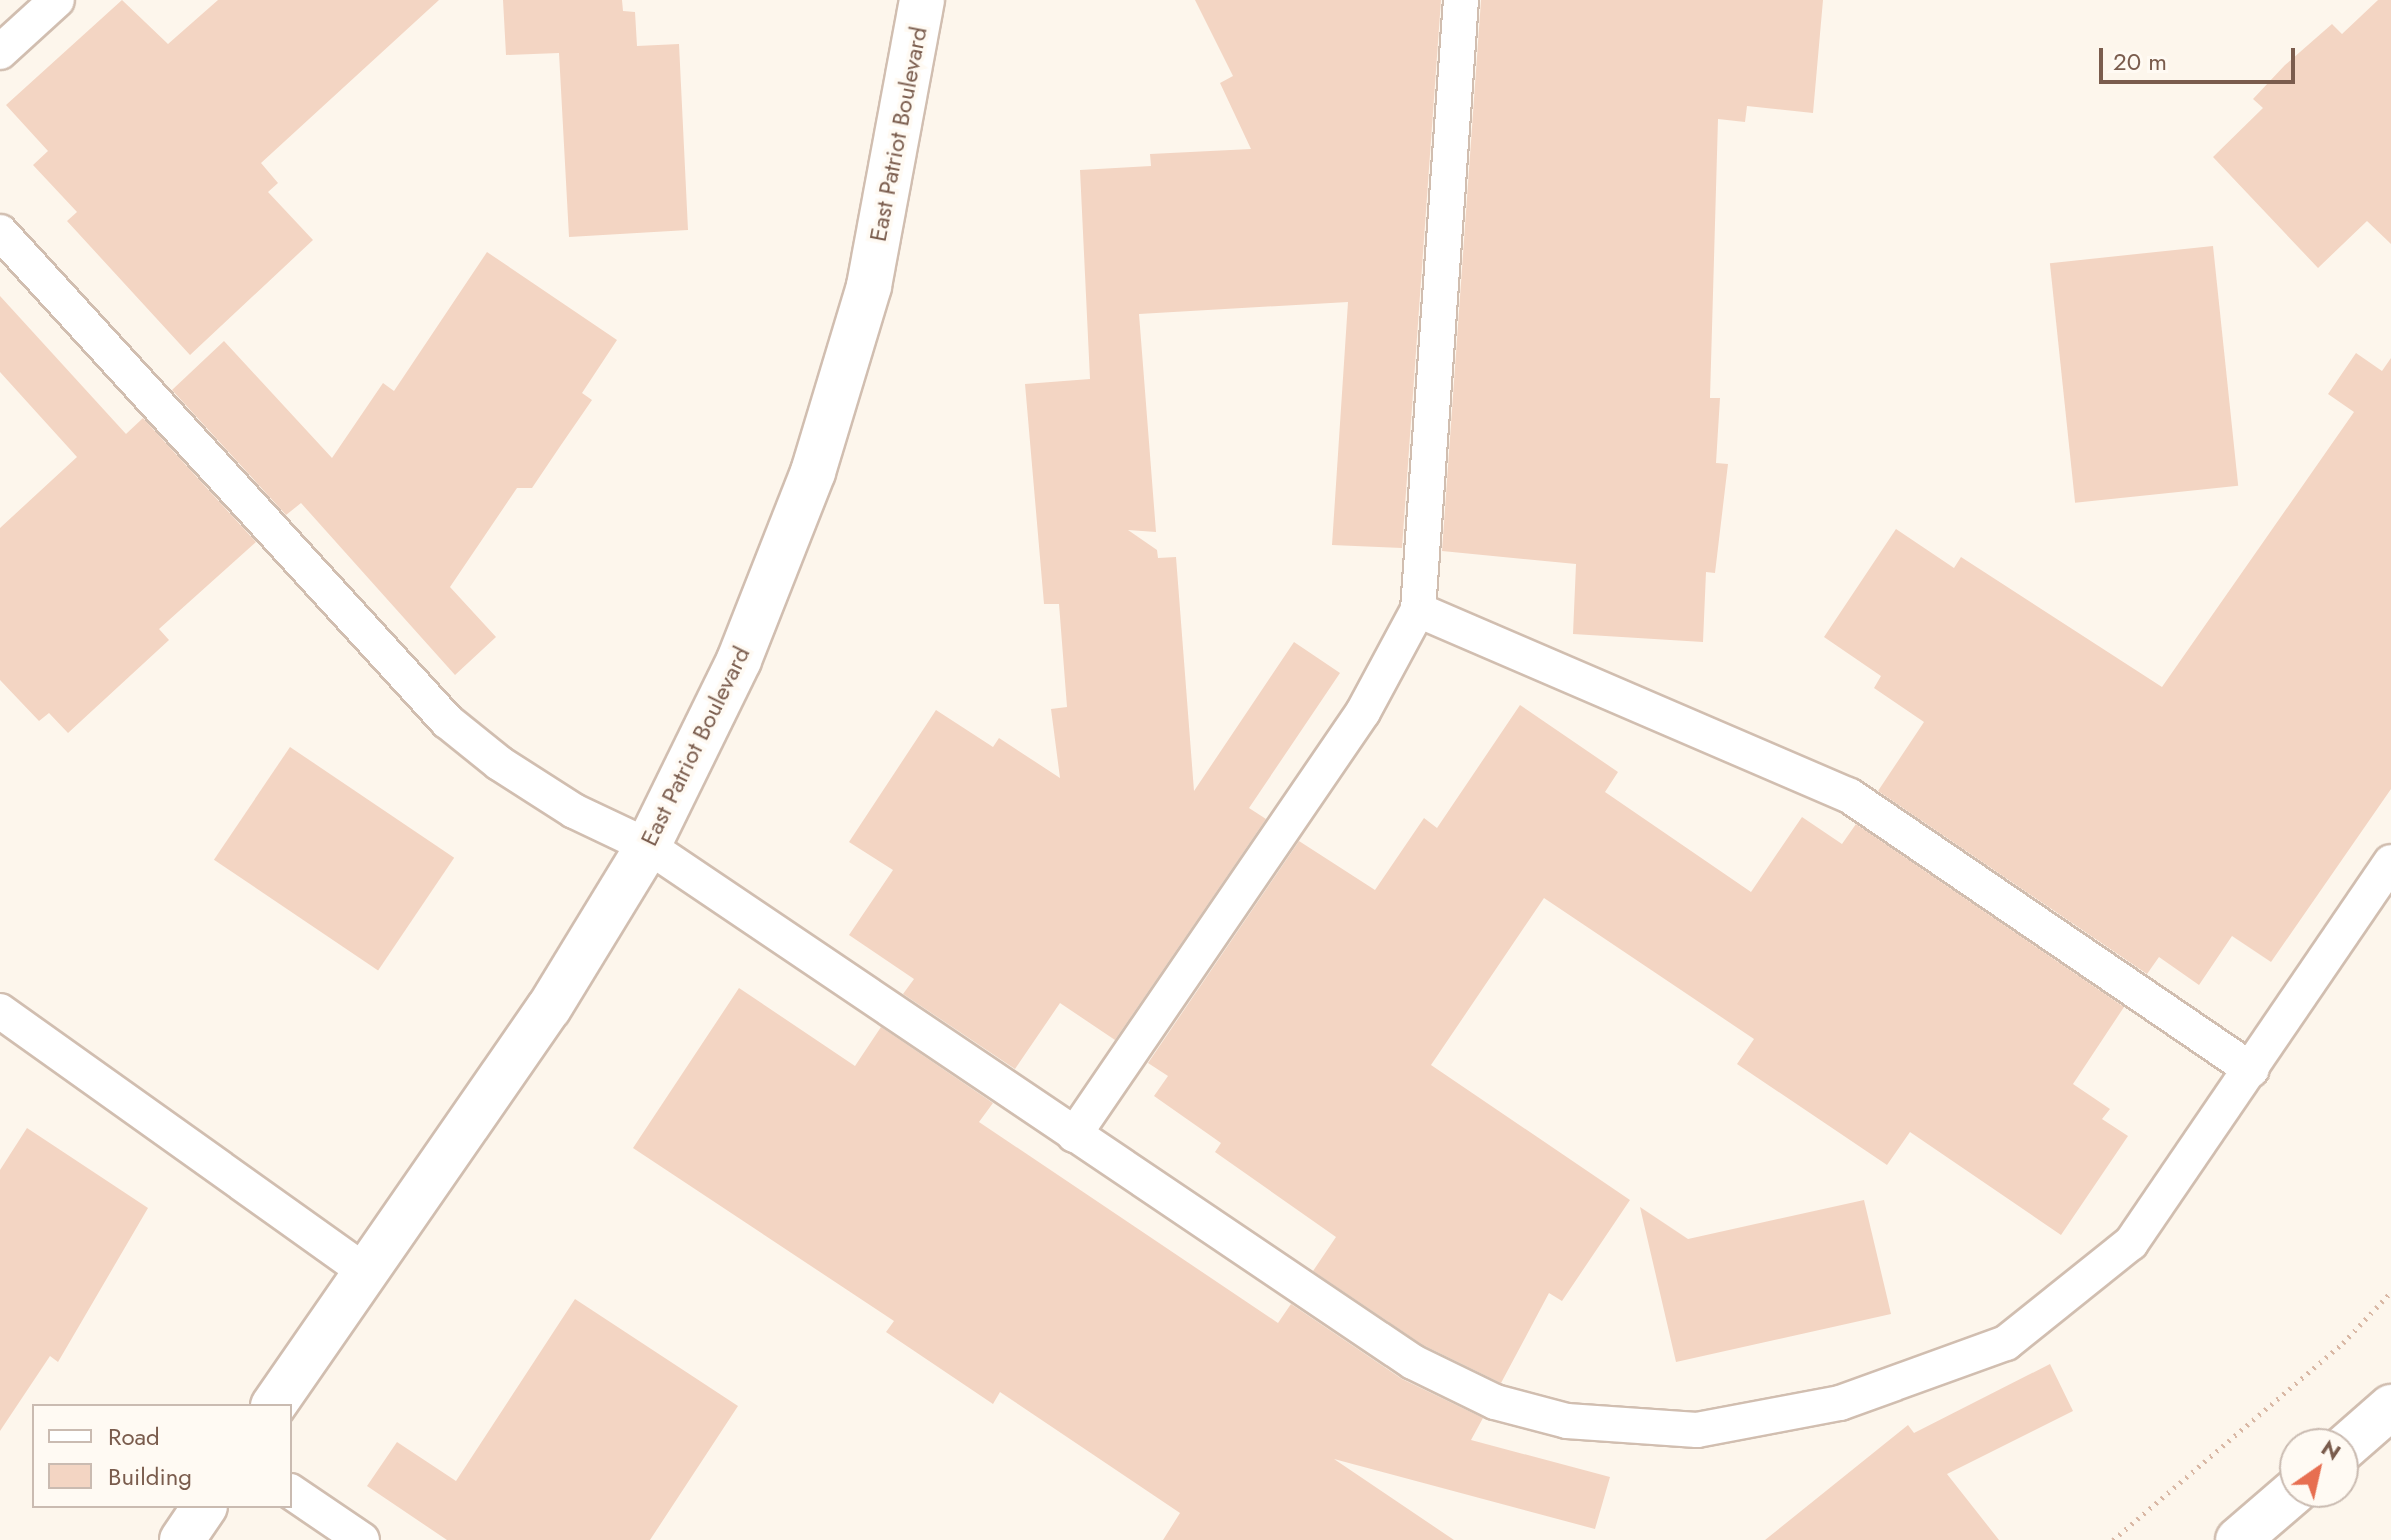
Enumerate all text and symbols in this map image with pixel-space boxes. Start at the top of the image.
street label: East Patriot Boulevard [863,24,933,244]
scale bar [2103,32,2299,82]
text: 20 m [2113,44,2167,79]
street label: East Patriot Boulevard [634,642,756,850]
legend [32,1404,292,1508]
text: Road [108,1419,160,1454]
north arrow [2279,1428,2359,1508]
text: N [2315,1432,2347,1468]
text: Building [108,1459,192,1494]

